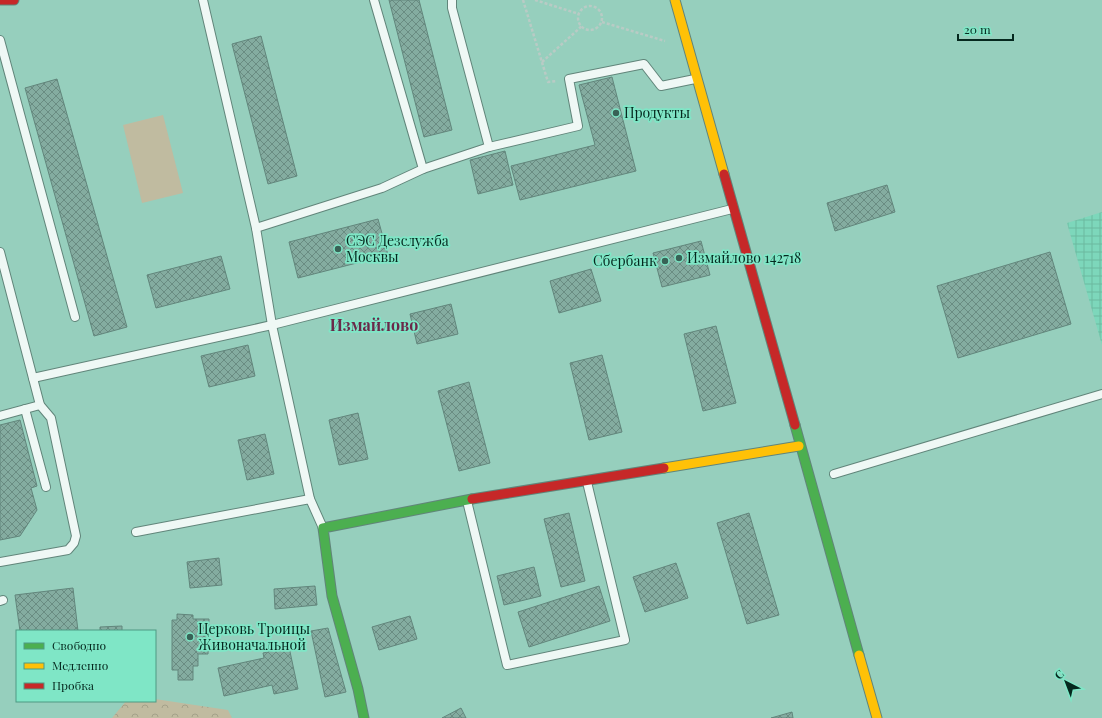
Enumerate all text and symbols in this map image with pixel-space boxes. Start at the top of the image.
scale bar [958,16,1013,42]
text: 20 m [964,21,991,37]
place label: Продукты [624,103,691,122]
marker: Продукты [611,108,621,118]
place label: СЭС Дезслужба Москвы [346,231,449,266]
marker: СЭС Дезслужба Москвы [333,244,343,254]
place label: Измайлово 142718 [687,248,801,267]
place label: Сбербанк [593,251,657,270]
marker: Измайлово 142718 [674,253,684,263]
marker: Сбербанк [660,256,670,266]
district label: Измайлово [330,314,418,335]
place label: Церковь Троицы Живоначальной [198,619,310,654]
legend [16,630,156,702]
marker: Церковь Троицы Живоначальной [185,632,195,642]
text: Свободно [52,637,107,653]
text: Медленно [52,657,109,673]
north arrow [1046,662,1086,702]
text: С [1051,666,1067,682]
text: Пробка [52,677,94,693]

